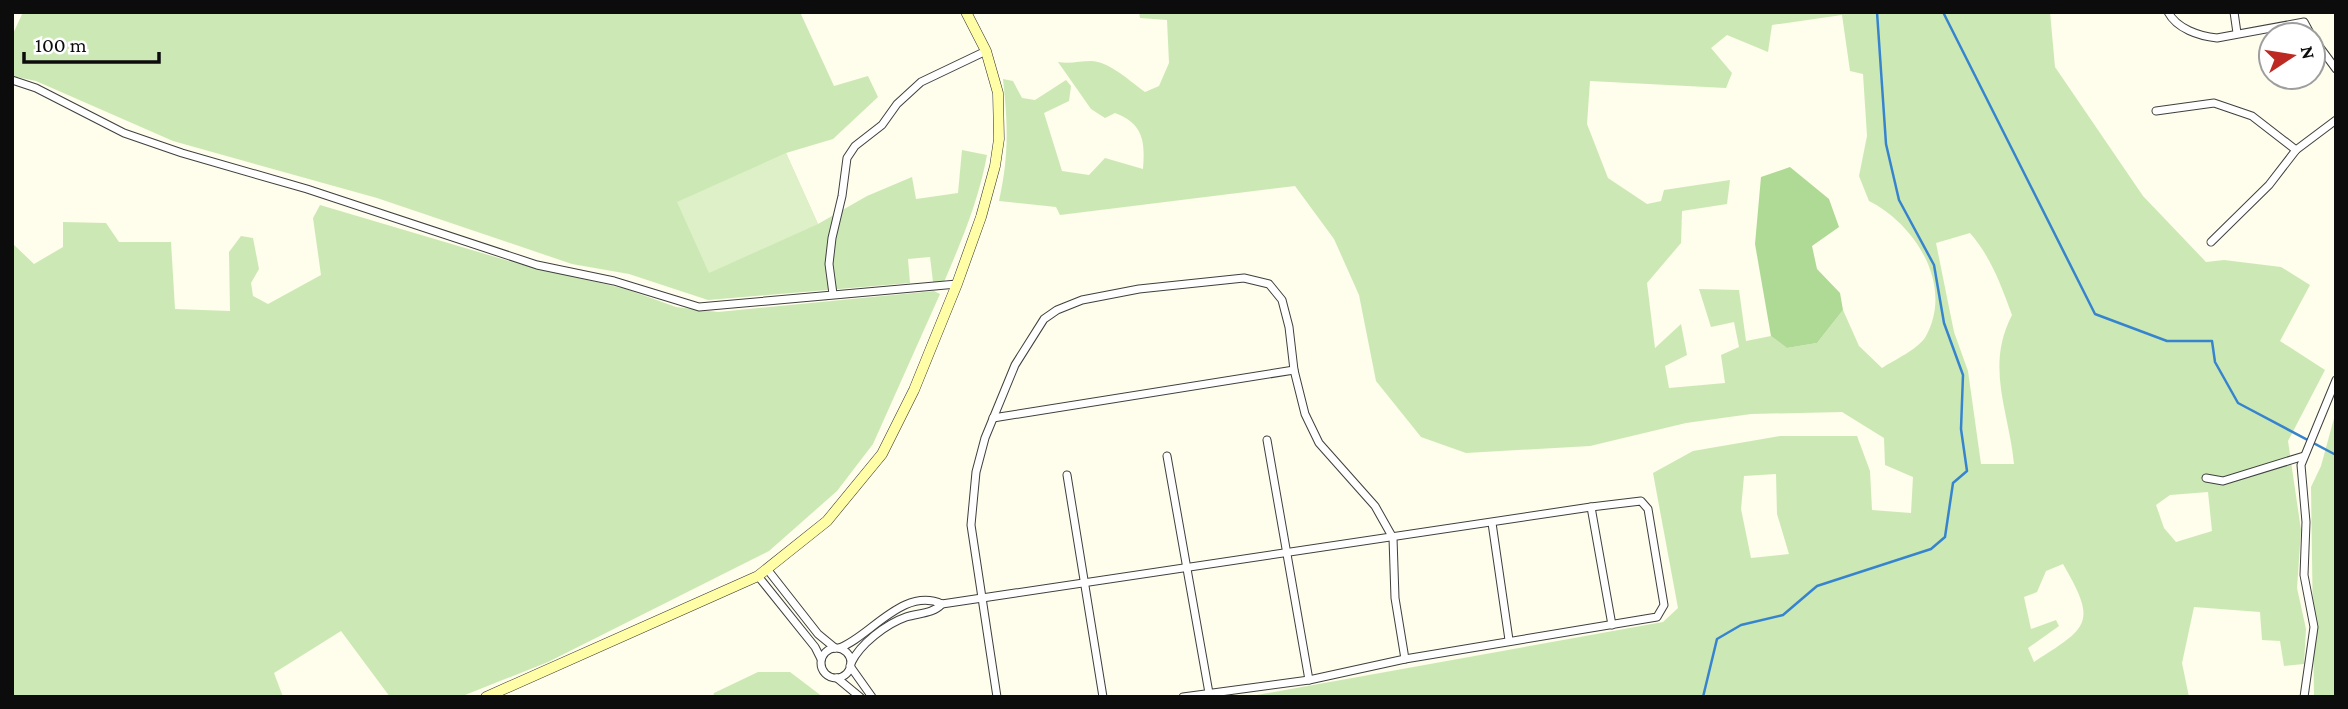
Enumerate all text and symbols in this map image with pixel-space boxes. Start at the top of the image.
scale bar [24,21,159,65]
north arrow [2257,21,2327,91]
text: 100 m [35,33,87,57]
text: N [2297,44,2320,61]

